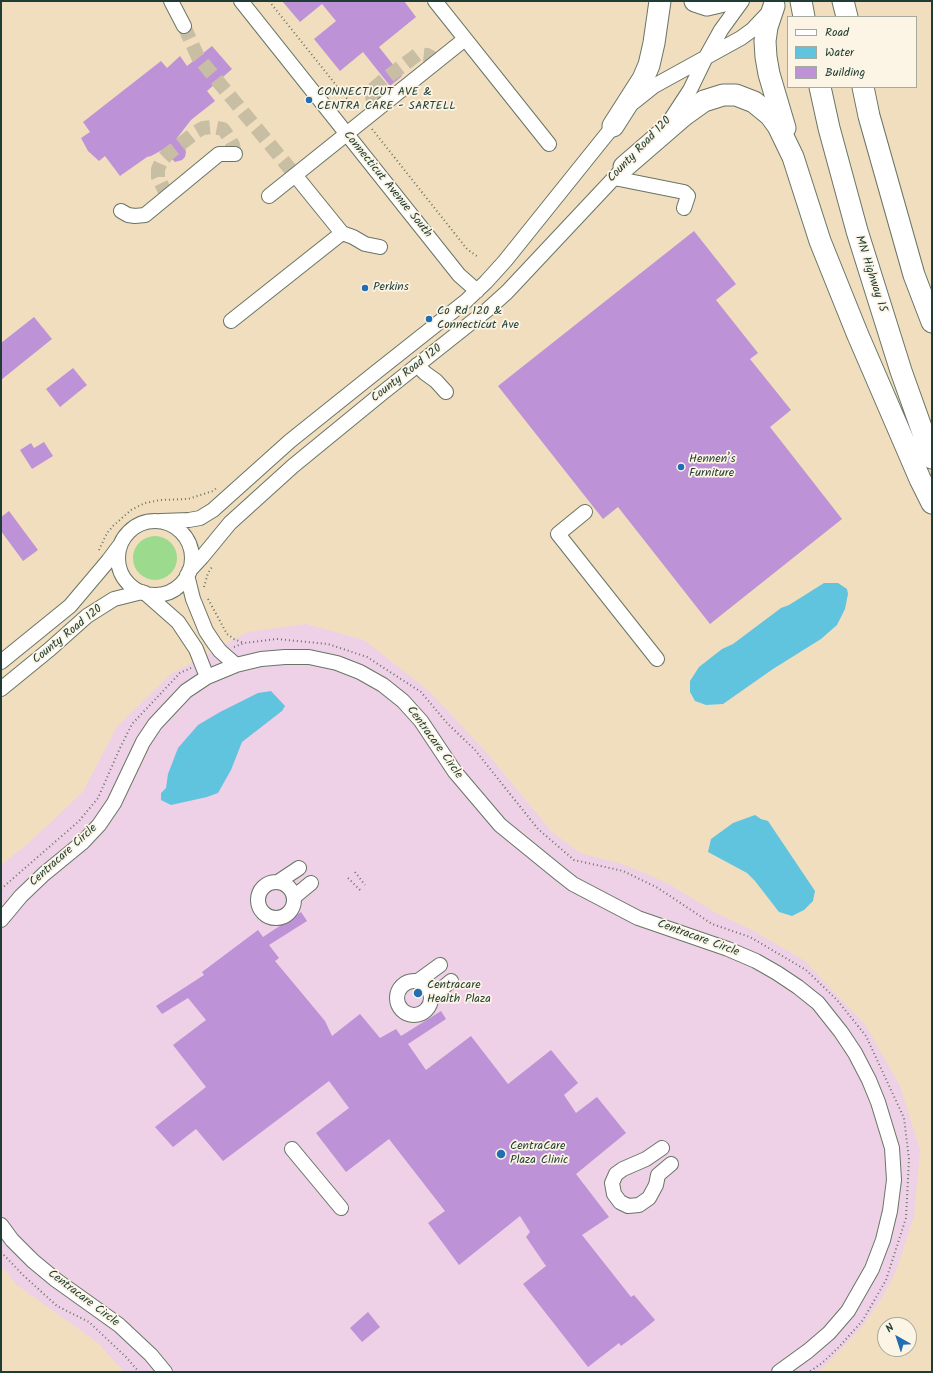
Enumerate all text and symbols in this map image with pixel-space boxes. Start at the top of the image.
legend [787,16,917,88]
text: Road [825,23,849,42]
text: Water [825,43,854,62]
text: Building [825,63,865,82]
place label: CONNECTICUT AVE & CENTRA CARE - SARTELL [317,86,456,114]
marker: CONNECTICUT AVE & CENTRA CARE - SARTELL [304,95,314,105]
street label: County Road 120 [605,114,675,186]
street label: Connecticut Avenue South [340,129,434,241]
street label: MN Highway 15 [851,234,889,314]
place label: Perkins [373,281,409,295]
marker: Perkins [360,283,370,293]
place label: Co Rd 120 & Connecticut Ave [437,305,519,333]
marker: Co Rd 120 & Connecticut Ave [424,314,434,324]
street label: County Road 120 [369,342,445,406]
place label: Hennen’s Furniture [689,453,736,481]
marker: Hennen’s Furniture [676,462,686,472]
street label: County Road 120 [30,603,106,667]
street label: Centracare Circle [403,704,465,782]
street label: Centracare Circle [27,822,101,890]
street label: Centracare Circle [655,918,741,960]
place label: Centracare Health Plaza [427,979,491,1007]
marker: Centracare Health Plaza [412,987,424,999]
place label: CentraCare Plaza Clinic [510,1140,568,1168]
marker: CentraCare Plaza Clinic [495,1148,507,1160]
street label: Centracare Circle [44,1267,122,1331]
north arrow [877,1317,917,1357]
text: N [882,1319,898,1338]

